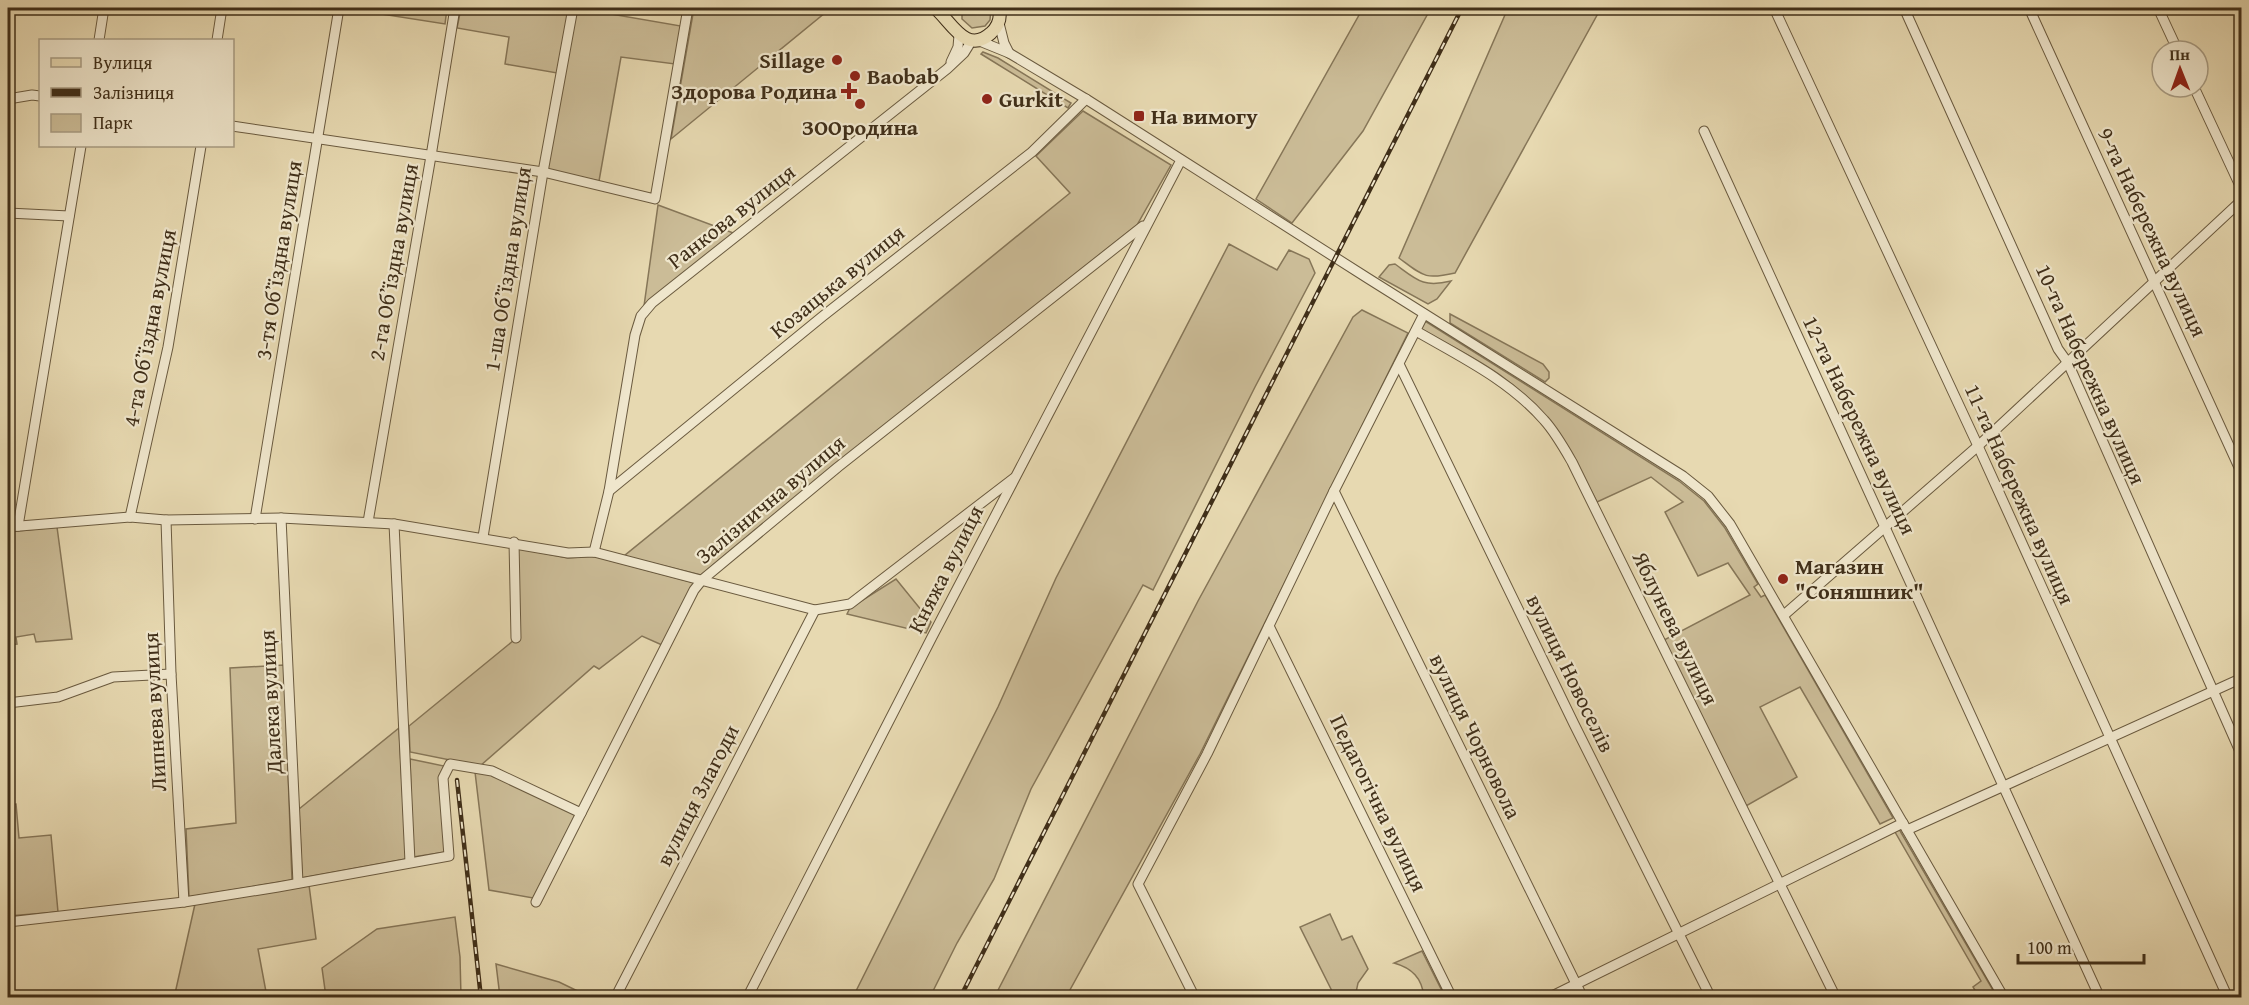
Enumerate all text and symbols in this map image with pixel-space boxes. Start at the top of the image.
legend [39,39,234,147]
north arrow [2150,39,2210,99]
text: Пн [2169,42,2190,66]
place label: Sillage [759,44,825,76]
text: Вулиця [93,49,152,76]
marker: Sillage [830,53,844,67]
place label: Baobab [867,60,939,92]
marker: Baobab [848,69,862,83]
place label: Здорова Родина [671,75,838,107]
text: Залізниця [93,79,174,106]
place label: Gurkit [999,83,1063,115]
marker: Здорова Родина [842,84,856,98]
marker: Gurkit [980,92,994,106]
marker: ЗООродина [853,97,867,111]
place label: На вимогу [1151,100,1258,132]
text: Парк [93,109,133,136]
marker: На вимогу [1132,109,1146,123]
place label: ЗООродина [802,111,919,143]
street label: 9-та Набережна вулиця [2090,122,2216,342]
street label: Ранкова вулиця [660,156,802,276]
street label: 3-тя Обʼїздна вулиця [246,158,310,362]
street label: 2-га Обʼїздна вулиця [360,161,426,363]
street label: 1-ша Обʼїздна вулиця [475,164,539,374]
street label: Козацька вулиця [763,217,911,345]
street label: 4-та Обʼїздна вулиця [114,226,184,430]
street label: 10-та Набережна вулиця [2028,259,2154,489]
street label: 12-та Набережна вулиця [1795,310,1925,540]
street label: 11-та Набережна вулиця [1957,379,2083,609]
street label: Залізнична вулиця [688,427,852,571]
street label: Княжа вулиця [899,500,991,638]
street label: Яблунева вулиця [1624,545,1727,710]
place label: Магазин "Соняшник" [1795,550,1924,607]
marker: Магазин "Соняшник" [1776,572,1790,586]
street label: вулиця Новоселів [1519,588,1623,758]
street label: Далека вулиця [250,629,290,776]
street label: Липнева вулиця [134,632,174,792]
street label: вулиця Чорновола [1422,648,1530,825]
street label: Педагогічна вулиця [1322,709,1436,897]
street label: вулиця Злагоди [648,719,746,871]
scale bar [2018,927,2144,965]
text: 100 m [2027,934,2072,961]

